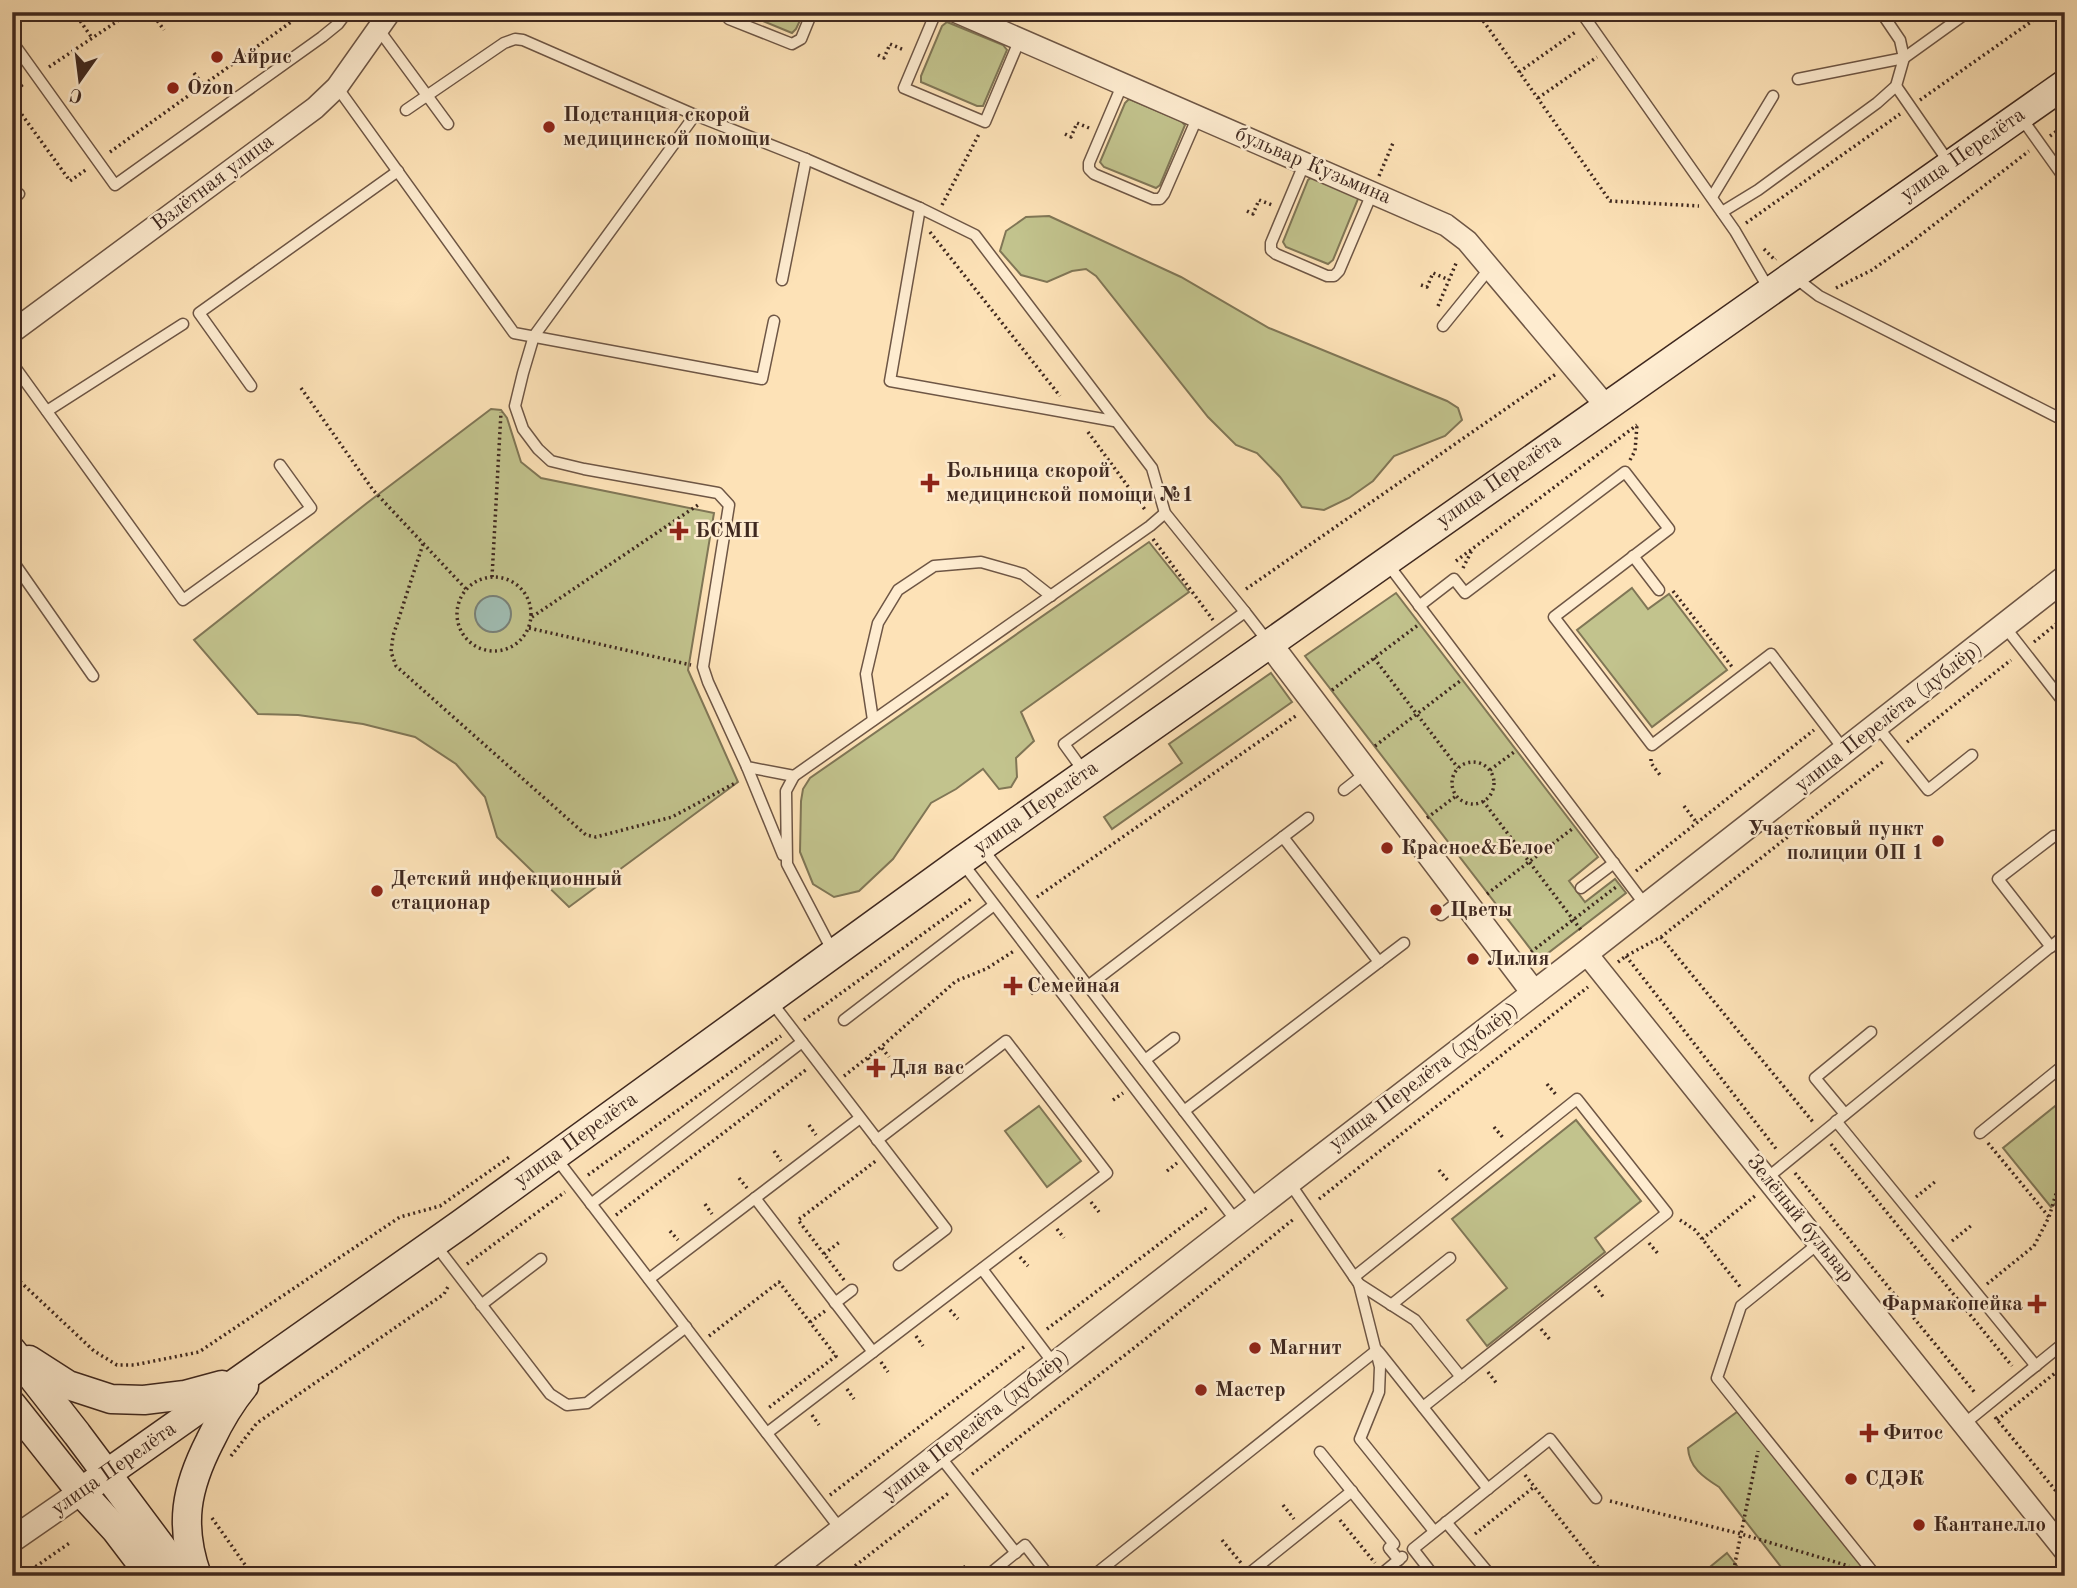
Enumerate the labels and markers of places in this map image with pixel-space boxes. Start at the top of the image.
place label: Айрис [231,47,292,68]
marker: Айрис [209,49,225,65]
place label: Ozon [187,78,234,99]
marker: Ozon [165,80,181,96]
place label: Подстанция скорой медицинской помощи [563,105,771,150]
marker: Подстанция скорой медицинской помощи [541,119,557,135]
place label: Больница скорой медицинской помощи №1 [946,461,1194,506]
marker: Больница скорой медицинской помощи №1 [920,473,940,493]
marker: БСМП [669,521,689,541]
place label: БСМП [695,521,759,542]
place label: Участковый пункт полиции ОП 1 [1748,819,1924,864]
marker: Участковый пункт полиции ОП 1 [1930,833,1946,849]
place label: Красное&Белое [1401,838,1554,859]
marker: Красное&Белое [1379,840,1395,856]
place label: Детский инфекционный стационар [391,869,622,914]
marker: Детский инфекционный стационар [369,883,385,899]
place label: Цветы [1450,900,1512,921]
marker: Цветы [1428,902,1444,918]
place label: Лилия [1487,949,1550,970]
marker: Лилия [1465,951,1481,967]
place label: Семейная [1027,976,1120,997]
marker: Семейная [1005,978,1021,994]
place label: Для вас [890,1058,965,1079]
marker: Для вас [868,1060,884,1076]
place label: Фармакопейка [1882,1294,2023,1315]
marker: Фармакопейка [2029,1296,2045,1312]
place label: Магнит [1269,1338,1342,1359]
marker: Магнит [1247,1340,1263,1356]
place label: Мастер [1215,1380,1286,1401]
marker: Мастер [1193,1382,1209,1398]
place label: Фитос [1883,1423,1943,1444]
marker: Фитос [1861,1425,1877,1441]
place label: СДЭК [1865,1469,1924,1490]
marker: СДЭК [1843,1471,1859,1487]
place label: Кантанелло [1933,1515,2046,1536]
marker: Кантанелло [1911,1517,1927,1533]

